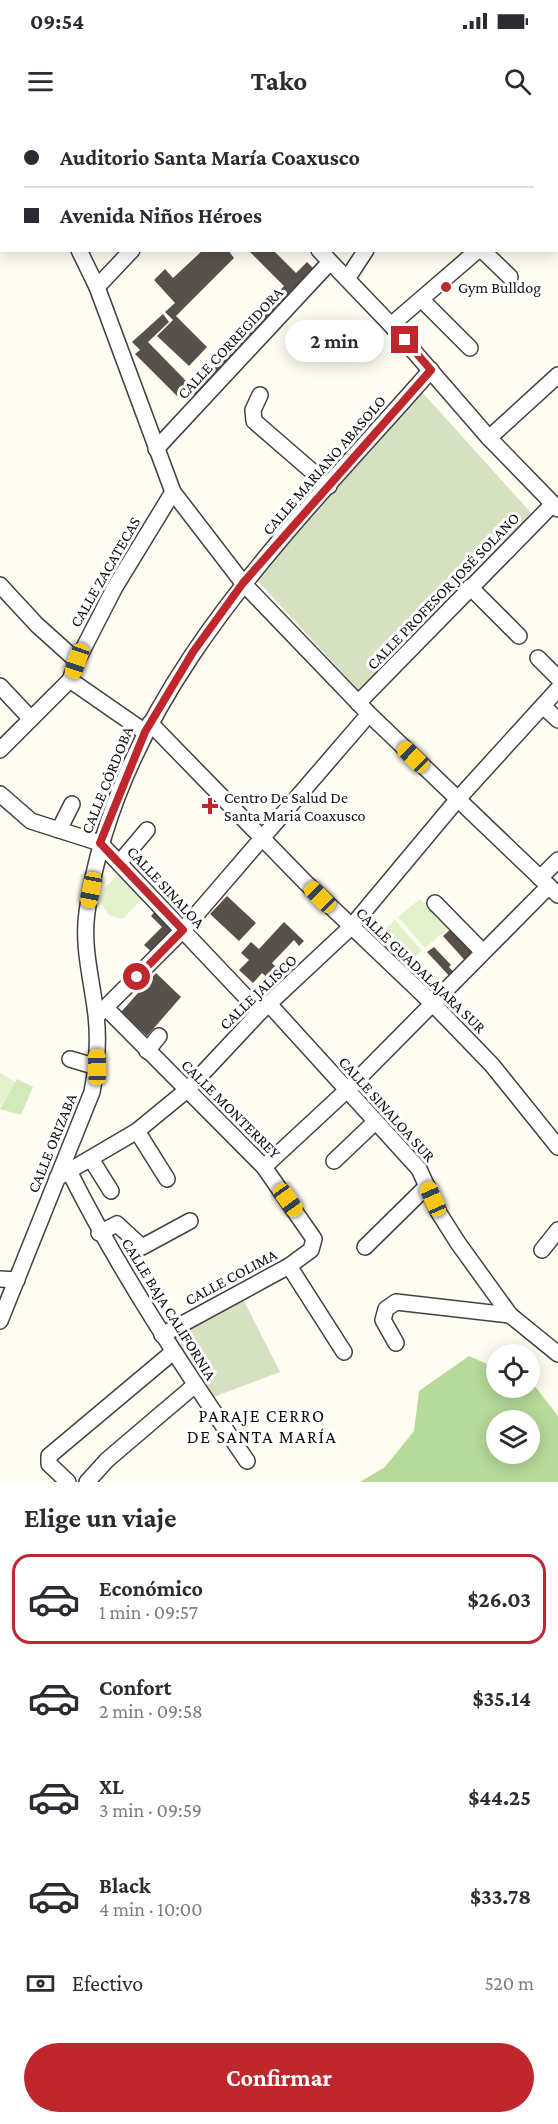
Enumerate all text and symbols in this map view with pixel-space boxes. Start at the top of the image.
text: 09:54 [30,9,84,34]
icon: menu [24,65,57,98]
icon: search [501,65,534,98]
text: Tako [251,66,307,96]
text: Auditorio Santa María Coaxusco [60,145,360,170]
text: Avenida Niños Héroes [60,203,262,228]
place label: Gym Bulldog [458,279,541,297]
marker: Gym Bulldog [439,280,453,294]
street label: CALLE CORREGIDORA [174,283,287,402]
callout: 2 min [285,319,384,361]
route end [391,326,418,353]
text: 2 min [310,330,359,352]
street label: CALLE MARIANO ABASOLO [259,392,389,538]
street label: CALLE PROFESOR JOSÉ SOLANO [363,509,523,674]
street label: CALLE ZACATECAS [67,514,143,630]
car [63,641,91,681]
street label: CALLE CÓRDOBA [78,723,137,836]
car [394,738,432,776]
place label: Centro De Salud De Santa Maria Coaxusco [224,789,365,824]
marker: Centro De Salud De Santa Maria Coaxusco [201,797,219,815]
street label: CALLE SINALOA [124,843,209,932]
car [79,871,103,909]
car [301,878,339,916]
street label: CALLE GUADALAJARA SUR [352,904,489,1037]
street label: CALLE JALISCO [216,951,301,1034]
route start [123,963,150,990]
car [88,1049,106,1085]
street label: CALLE SINALOA SUR [335,1053,439,1165]
street label: CALLE MONTERREY [178,1056,284,1162]
street label: CALLE ORIZABA [24,1090,80,1195]
car [417,1179,449,1219]
car [270,1180,306,1220]
street label: CALLE BAJA CALIFORNIA [118,1235,220,1384]
street label: CALLE COLIMA [182,1245,281,1308]
map controls [486,1344,540,1464]
button: locate [486,1344,540,1398]
district label: PARAJE CERRO DE SANTA MARÍA [187,1406,337,1447]
button: layers [486,1410,540,1464]
text: Elige un viaje [24,1503,177,1533]
icon: car [27,1572,81,1626]
text: Económico [99,1576,203,1601]
text: $26.03 [468,1587,531,1612]
text: 1 min · 09:57 [99,1601,198,1623]
icon: car [27,1671,81,1725]
text: Confort [99,1675,172,1700]
text: $35.14 [472,1686,531,1711]
text: 2 min · 09:58 [99,1700,203,1722]
icon: car [27,1770,81,1824]
text: XL [99,1774,124,1799]
text: $44.25 [468,1785,531,1810]
text: 3 min · 09:59 [99,1799,202,1821]
icon: car [27,1869,81,1923]
text: Black [99,1873,151,1898]
text: $33.78 [470,1884,531,1909]
text: 4 min · 10:00 [99,1898,202,1920]
icon: cash [24,1967,57,2000]
text: Efectivo [72,1971,143,1996]
text: 520 m [484,1972,534,1994]
button: Confirmar [24,2043,534,2112]

